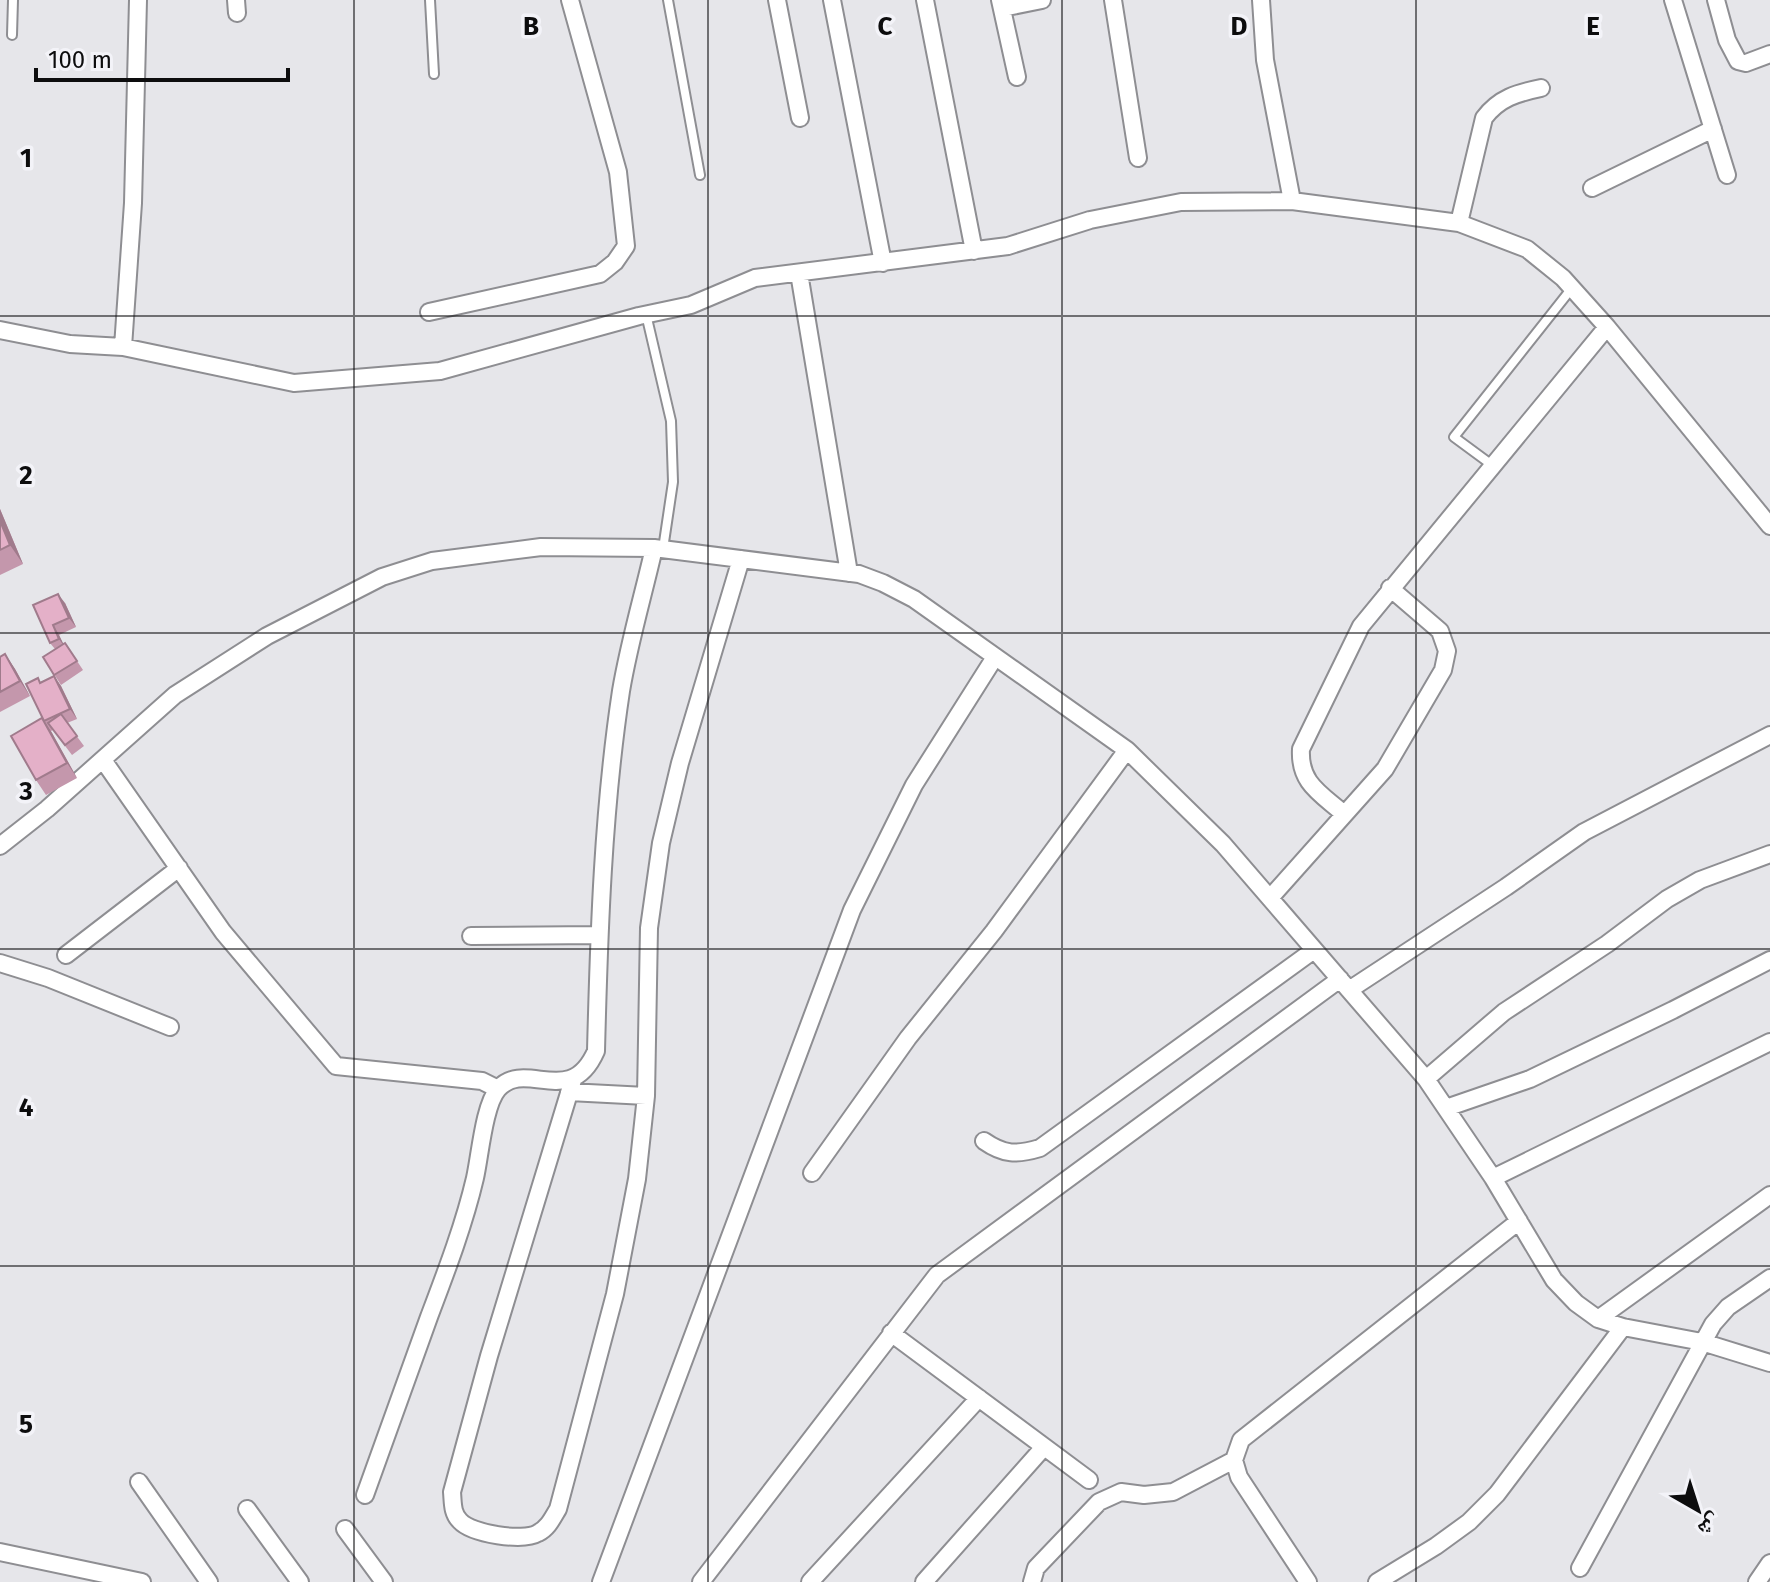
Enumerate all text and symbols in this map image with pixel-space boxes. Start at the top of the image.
text: B [523,11,539,42]
text: C [878,11,893,42]
text: D [1231,11,1248,42]
text: E [1586,11,1600,42]
scale bar [36,32,288,82]
text: 100 m [48,46,112,74]
text: 1 [20,143,32,174]
text: 2 [19,460,33,491]
text: 3 [18,776,33,807]
text: 4 [19,1092,34,1123]
text: 5 [19,1409,33,1440]
north arrow [1658,1470,1738,1550]
text: ش [1693,1507,1728,1543]

